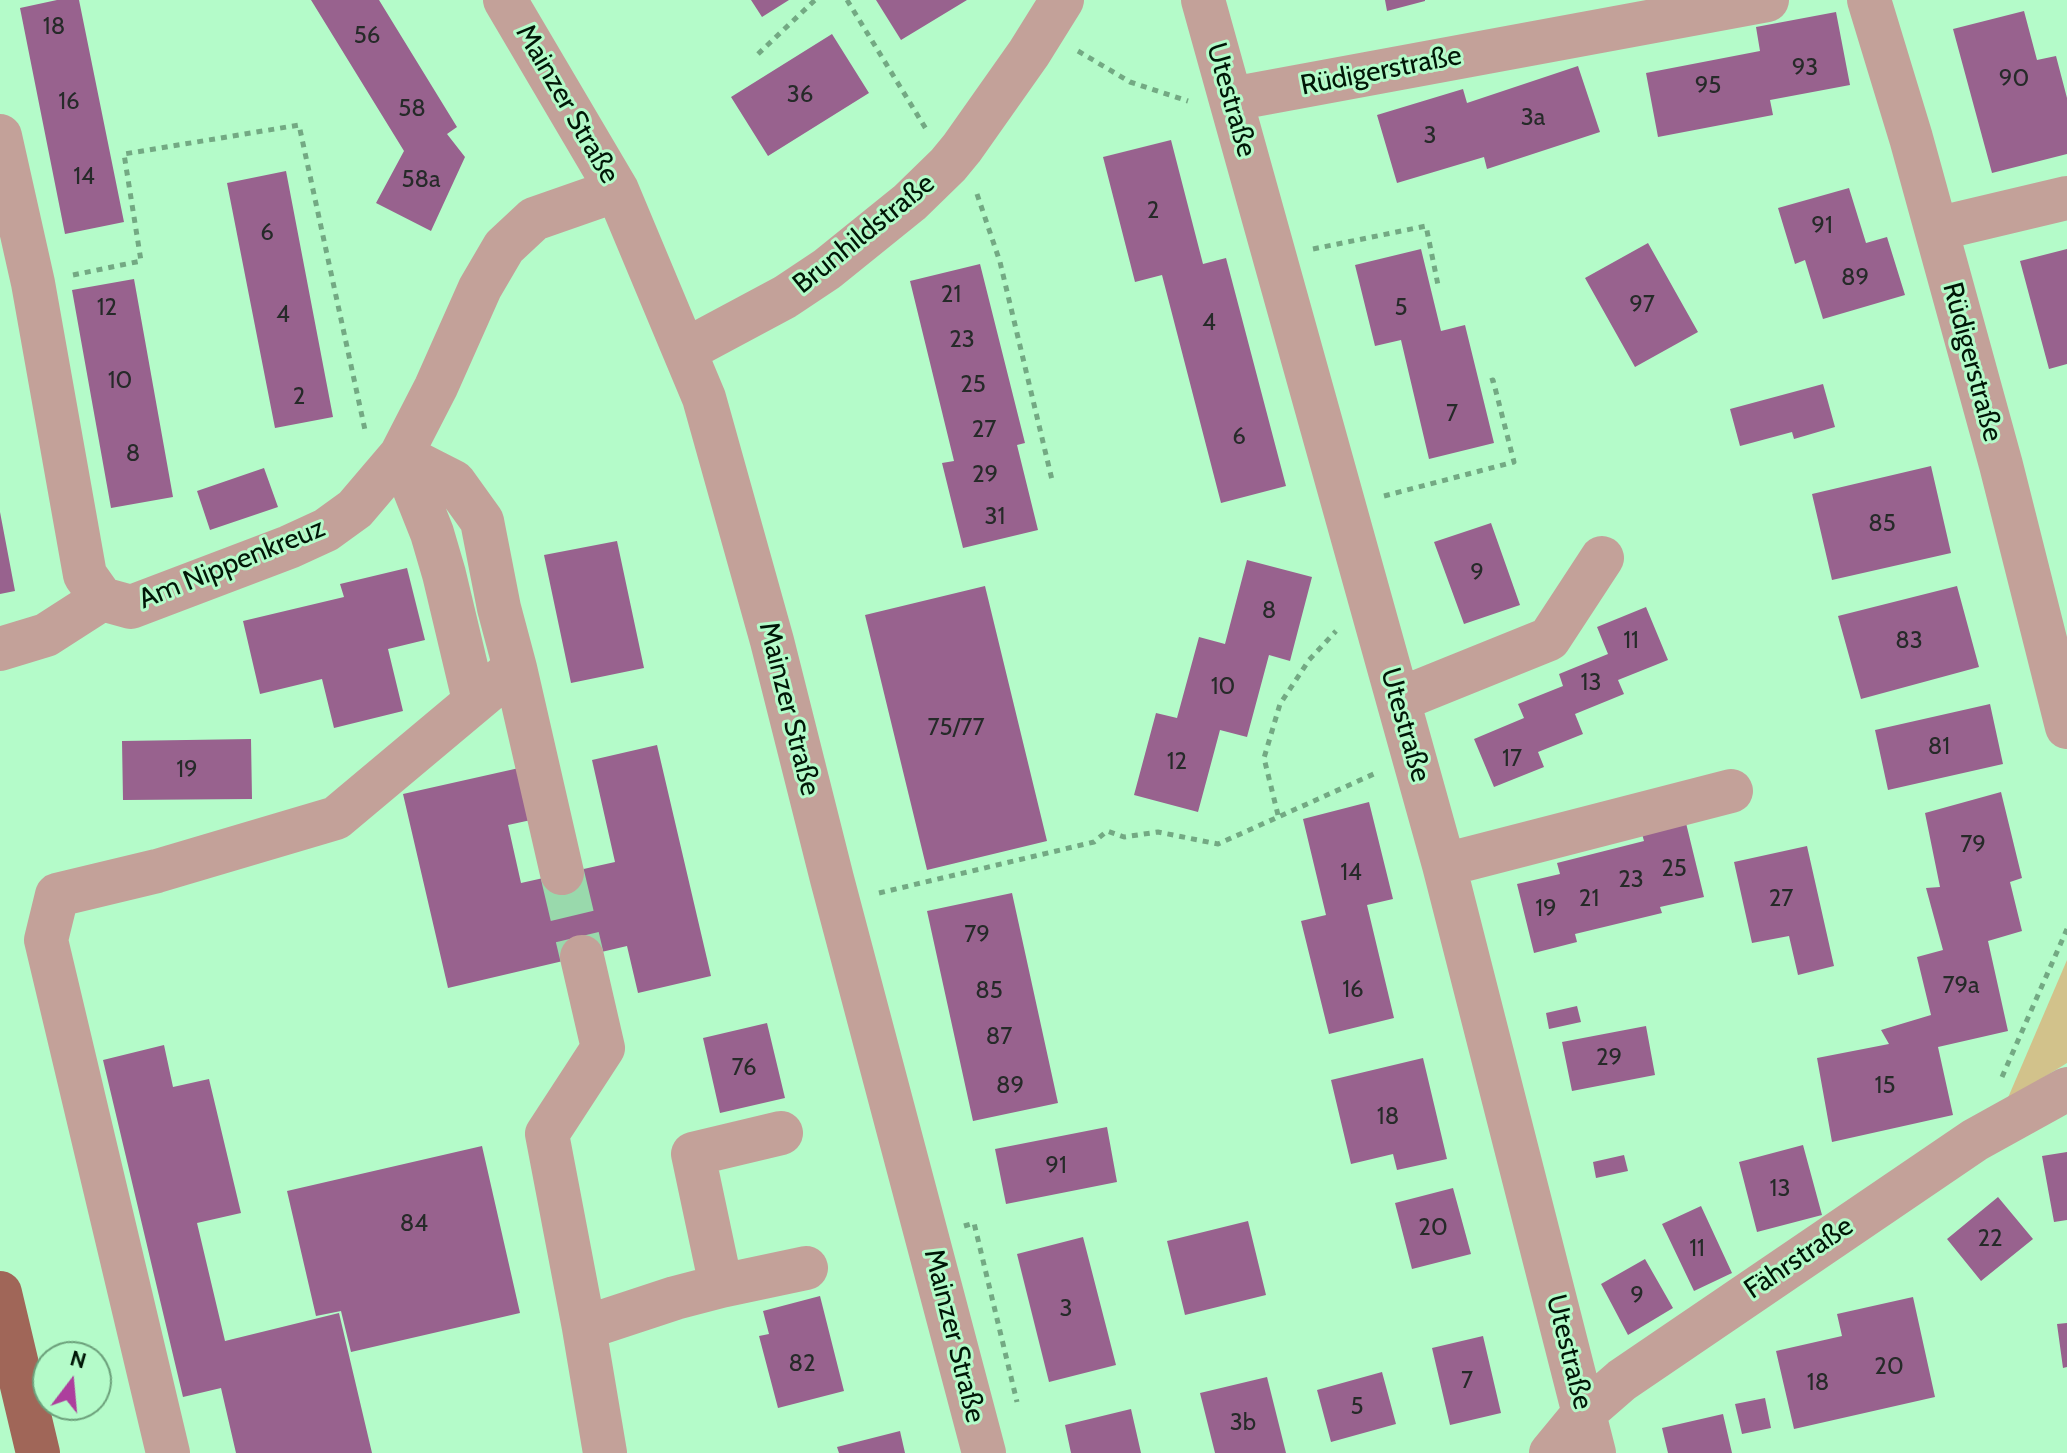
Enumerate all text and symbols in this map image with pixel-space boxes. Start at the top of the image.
house number: 18 [43,13,65,41]
street label: Mainzer Straße [508,19,626,189]
house number: 56 [354,22,380,50]
street label: Utestraße [1199,39,1263,161]
street label: Rüdigerstraße [1298,39,1464,103]
house number: 93 [1792,54,1818,82]
house number: 90 [1999,65,2029,93]
house number: 95 [1695,72,1721,100]
house number: 36 [787,81,813,109]
house number: 16 [58,88,80,116]
house number: 58 [398,95,426,123]
house number: 3a [1521,104,1545,132]
house number: 3 [1424,122,1436,150]
house number: 14 [73,163,95,191]
house number: 58a [401,166,441,194]
street label: Brunhildstraße [786,167,942,301]
house number: 2 [1147,197,1159,225]
house number: 91 [1811,212,1833,240]
house number: 6 [260,219,274,247]
house number: 89 [1841,264,1869,292]
street label: Rüdigerstraße [1935,279,2009,445]
house number: 21 [941,281,961,309]
house number: 97 [1629,291,1655,319]
house number: 12 [97,294,117,322]
house number: 5 [1395,294,1407,322]
house number: 4 [276,301,290,329]
house number: 4 [1202,309,1216,337]
house number: 23 [949,326,975,354]
house number: 10 [108,367,132,395]
house number: 25 [960,371,986,399]
house number: 2 [293,383,305,411]
house number: 7 [1446,400,1458,428]
house number: 27 [972,416,996,444]
house number: 6 [1232,423,1246,451]
house number: 8 [126,440,140,468]
house number: 29 [972,461,998,489]
house number: 31 [985,503,1005,531]
house number: 85 [1868,510,1896,538]
street label: Am Nippenkreuz [134,511,330,617]
house number: 9 [1470,559,1484,587]
house number: 8 [1262,597,1276,625]
street label: Mainzer Straße [751,619,827,799]
house number: 11 [1623,627,1639,655]
house number: 83 [1895,627,1923,655]
street label: Utestraße [1373,664,1437,786]
house number: 13 [1581,669,1601,697]
house number: 10 [1211,673,1235,701]
house number: 75/77 [928,714,984,742]
house number: 81 [1928,733,1950,761]
house number: 17 [1502,745,1522,773]
house number: 12 [1167,748,1187,776]
house number: 19 [176,756,198,784]
house number: 79 [1960,831,1986,859]
house number: 25 [1661,855,1687,883]
house number: 14 [1340,859,1362,887]
house number: 23 [1618,866,1644,894]
house number: 21 [1579,885,1599,913]
house number: 27 [1769,885,1793,913]
house number: 19 [1535,895,1557,923]
house number: 79 [964,921,990,949]
house number: 79a [1942,972,1980,1000]
house number: 16 [1342,976,1364,1004]
house number: 85 [975,977,1003,1005]
house number: 87 [986,1023,1012,1051]
house number: 29 [1596,1044,1622,1072]
house number: 76 [731,1054,757,1082]
house number: 89 [996,1072,1024,1100]
house number: 15 [1875,1072,1895,1100]
house number: 18 [1377,1103,1399,1131]
house number: 91 [1045,1152,1067,1180]
house number: 13 [1770,1175,1790,1203]
street label: Fährstraße [1738,1209,1860,1307]
house number: 84 [400,1210,428,1238]
house number: 20 [1418,1214,1448,1242]
house number: 22 [1977,1225,2003,1253]
house number: 11 [1689,1235,1705,1263]
street label: Mainzer Straße [916,1246,992,1426]
house number: 9 [1630,1282,1644,1310]
street label: Utestraße [1539,1291,1599,1413]
house number: 3 [1060,1295,1072,1323]
north arrow [32,1341,112,1421]
text: N [67,1344,89,1374]
house number: 82 [788,1350,816,1378]
house number: 20 [1874,1353,1904,1381]
house number: 7 [1461,1367,1473,1395]
house number: 18 [1807,1369,1829,1397]
house number: 5 [1351,1393,1363,1421]
house number: 3b [1230,1409,1256,1437]

